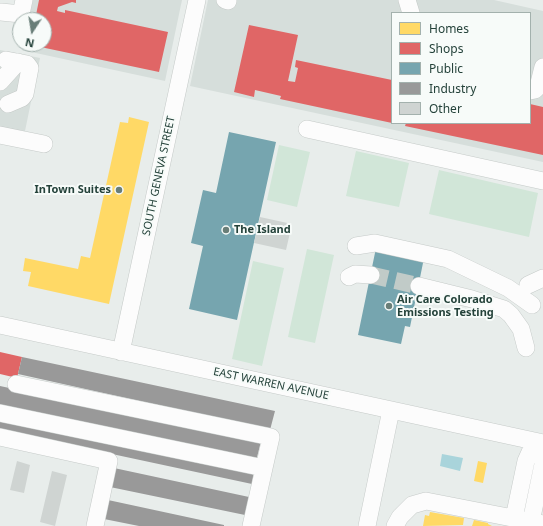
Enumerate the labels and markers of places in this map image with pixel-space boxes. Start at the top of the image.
place label: InTown Suites [35,183,111,197]
marker: InTown Suites [114,185,124,195]
place label: The Island [234,223,291,237]
marker: The Island [221,225,231,235]
place label: Air Care Colorado Emissions Testing [397,293,494,319]
marker: Air Care Colorado Emissions Testing [384,301,394,311]

